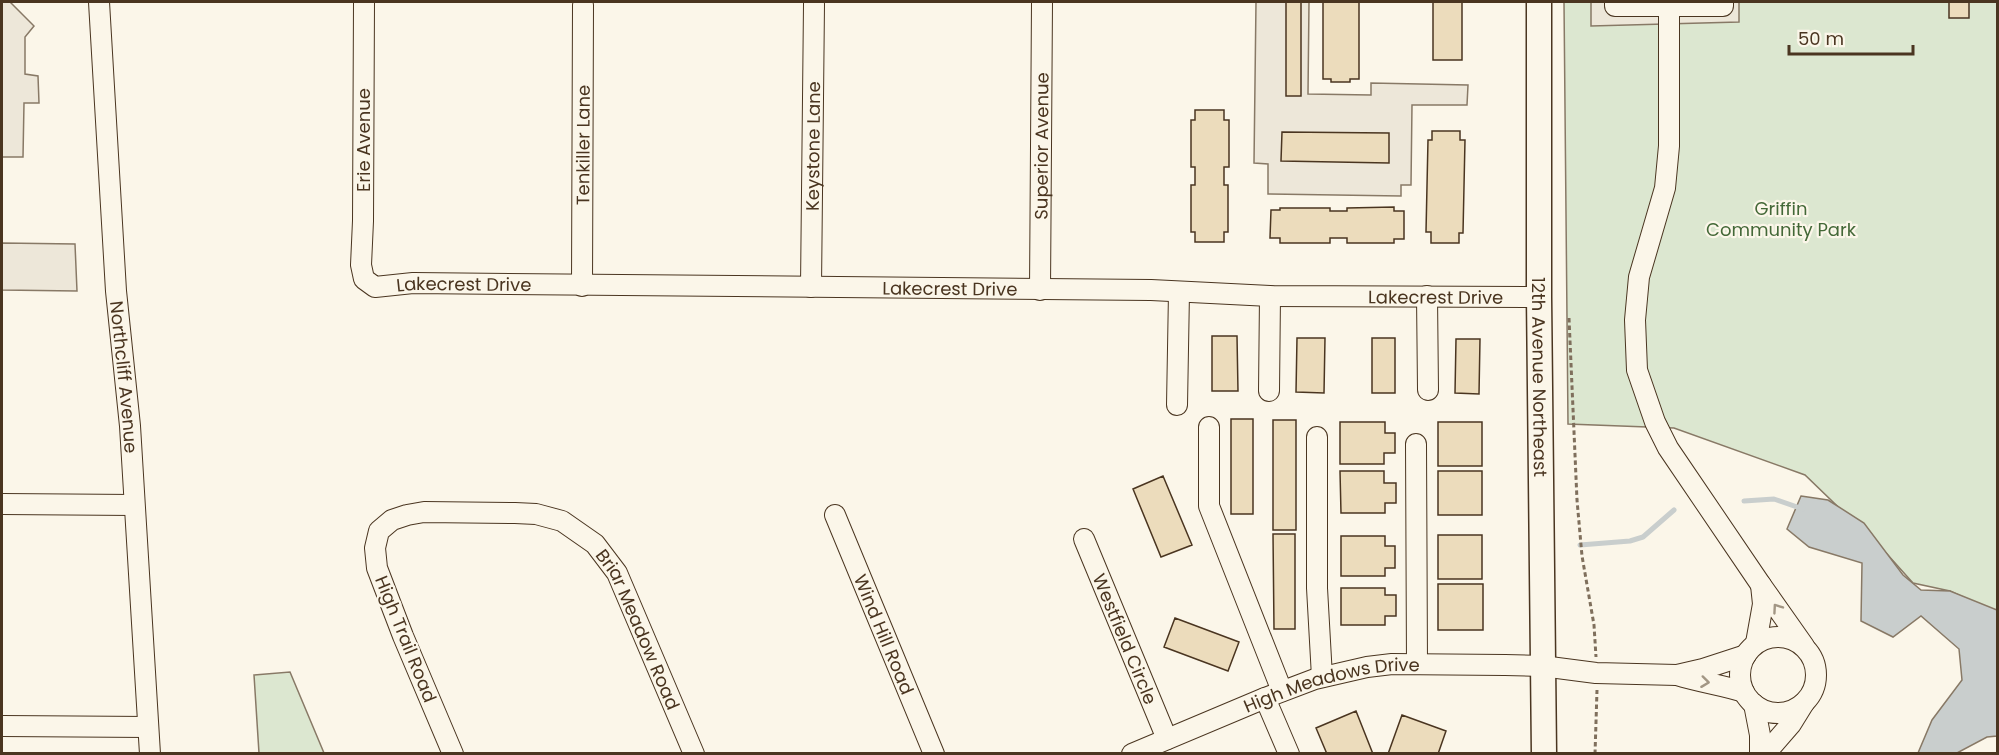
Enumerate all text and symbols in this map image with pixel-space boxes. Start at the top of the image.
scale bar [1789,18,1914,56]
text: 50 m [1798,26,1844,51]
street label: Superior Avenue [1028,72,1054,220]
street label: Keystone Lane [799,81,826,211]
street label: Tenkiller Lane [570,85,595,205]
street label: Erie Avenue [351,88,376,192]
park label: Griffin Community Park [1706,196,1857,242]
street label: Lakecrest Drive [395,270,532,297]
street label: Lakecrest Drive [882,275,1018,301]
street label: 12th Avenue Northeast [1527,277,1553,477]
street label: Lakecrest Drive [1368,284,1503,309]
street label: Northcliff Avenue [105,300,144,454]
street label: Briar Meadow Road [590,543,686,713]
street label: Wind Hill Road [848,570,920,698]
street label: Westfield Circle [1087,570,1164,708]
street label: High Trail Road [369,572,443,706]
one-way arrow [1773,603,1784,614]
street label: High Meadows Drive [1240,651,1420,718]
one-way arrow [1701,675,1710,688]

